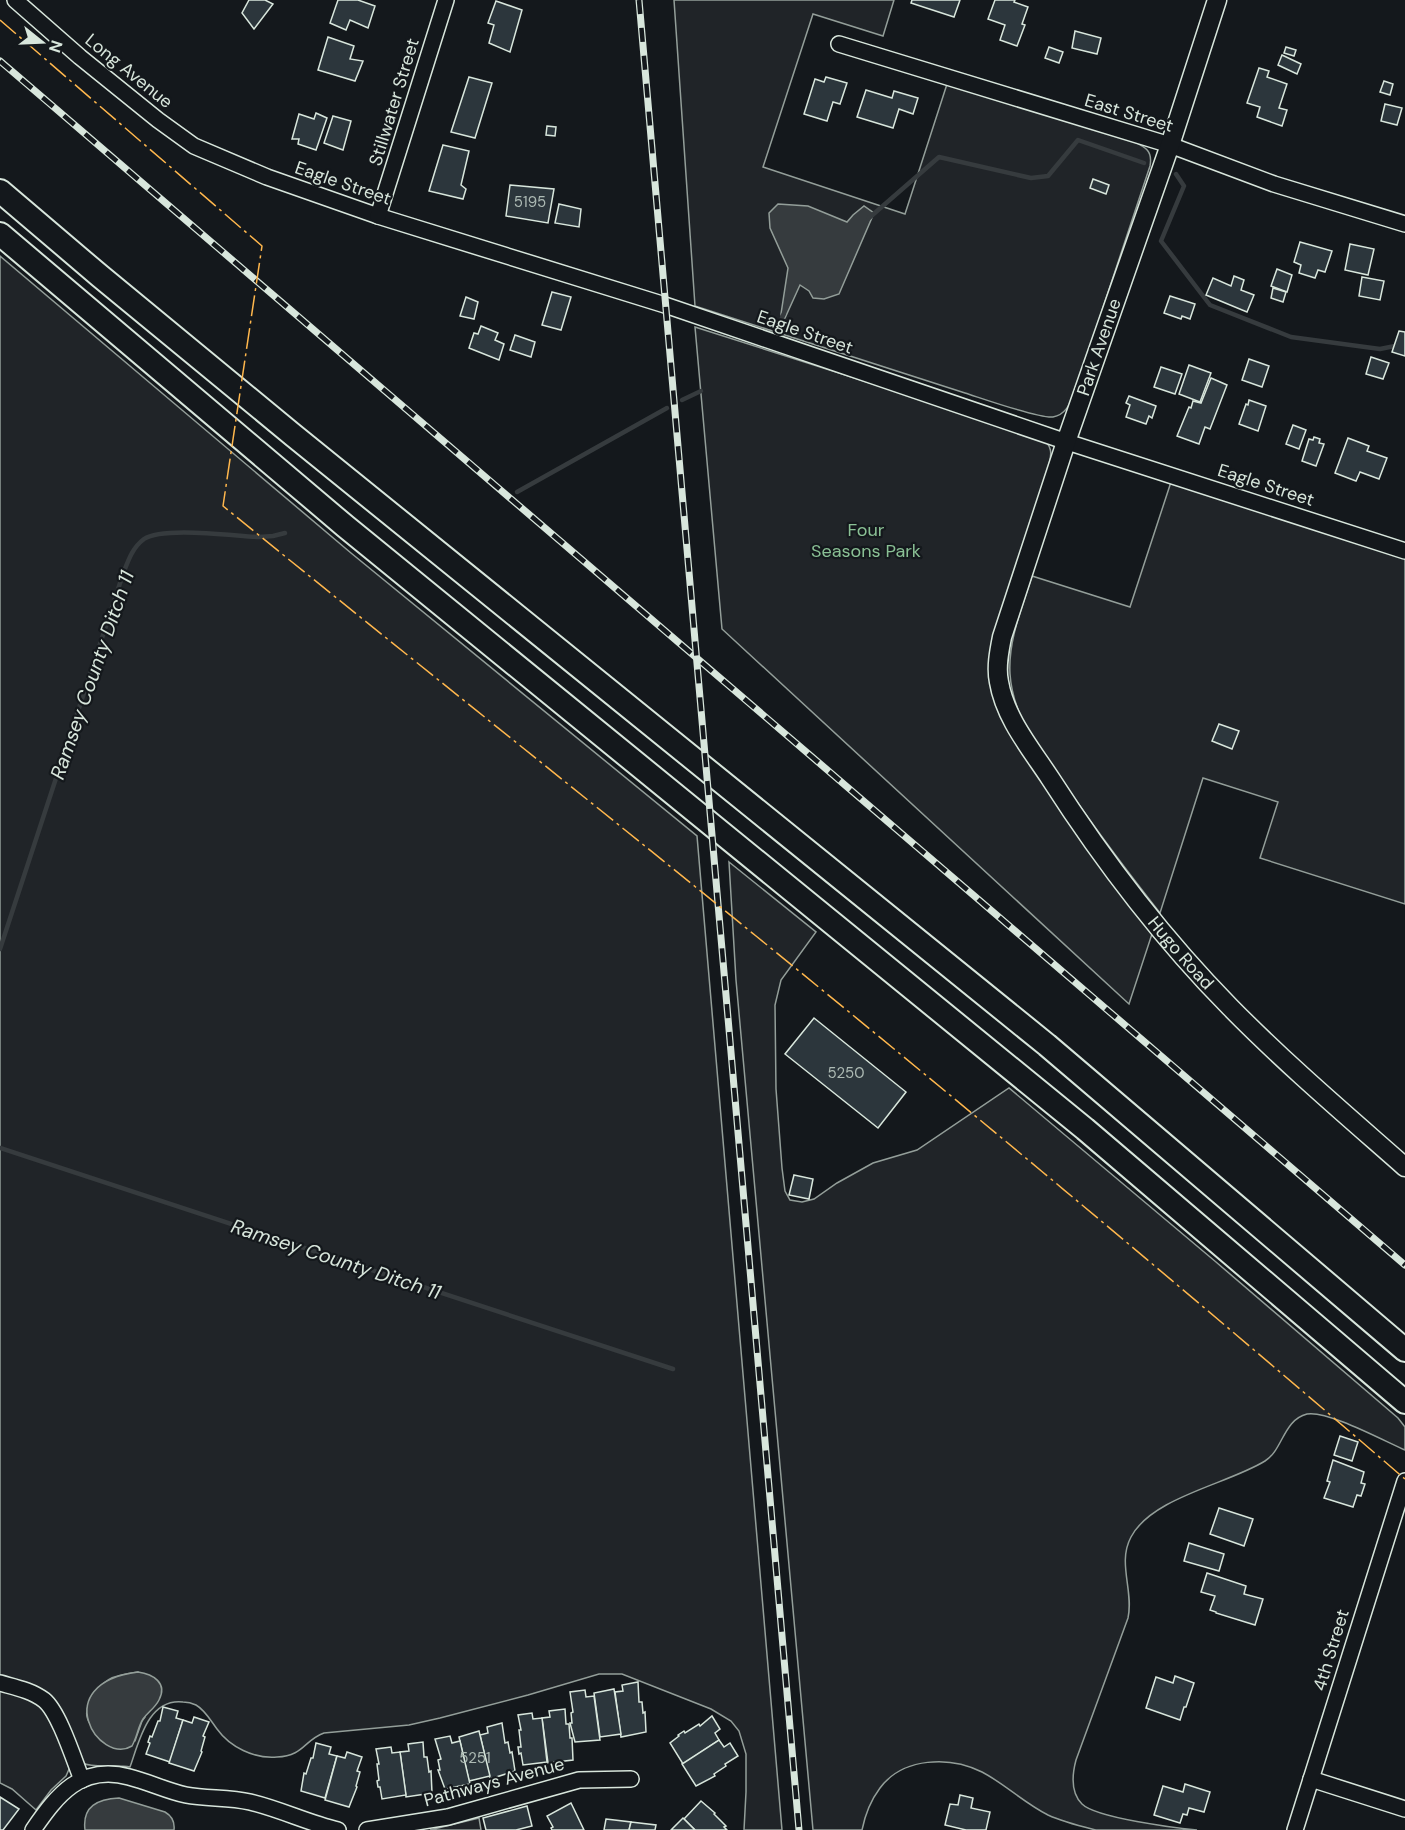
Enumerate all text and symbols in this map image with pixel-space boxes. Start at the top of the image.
north arrow [12,12,72,72]
street label: Long Avenue [80,28,178,114]
street label: Stillwater Street [363,35,425,169]
text: N [44,38,68,55]
street label: East Street [1082,88,1176,138]
street label: Eagle Street [292,155,394,211]
house number: 5195 [514,192,546,212]
street label: Park Avenue [1071,295,1127,399]
street label: Eagle Street [754,304,856,360]
street label: Eagle Street [1215,458,1317,512]
park label: Four Seasons Park [811,518,921,563]
water label: Ramsey County Ditch 11 [44,567,140,783]
street label: Hugo Road [1142,911,1219,995]
house number: 5250 [828,1063,864,1083]
water label: Ramsey County Ditch 11 [228,1213,445,1305]
street label: 4th Street [1307,1606,1355,1694]
house number: 5251 [459,1748,491,1768]
street label: Pathways Avenue [421,1752,567,1812]

